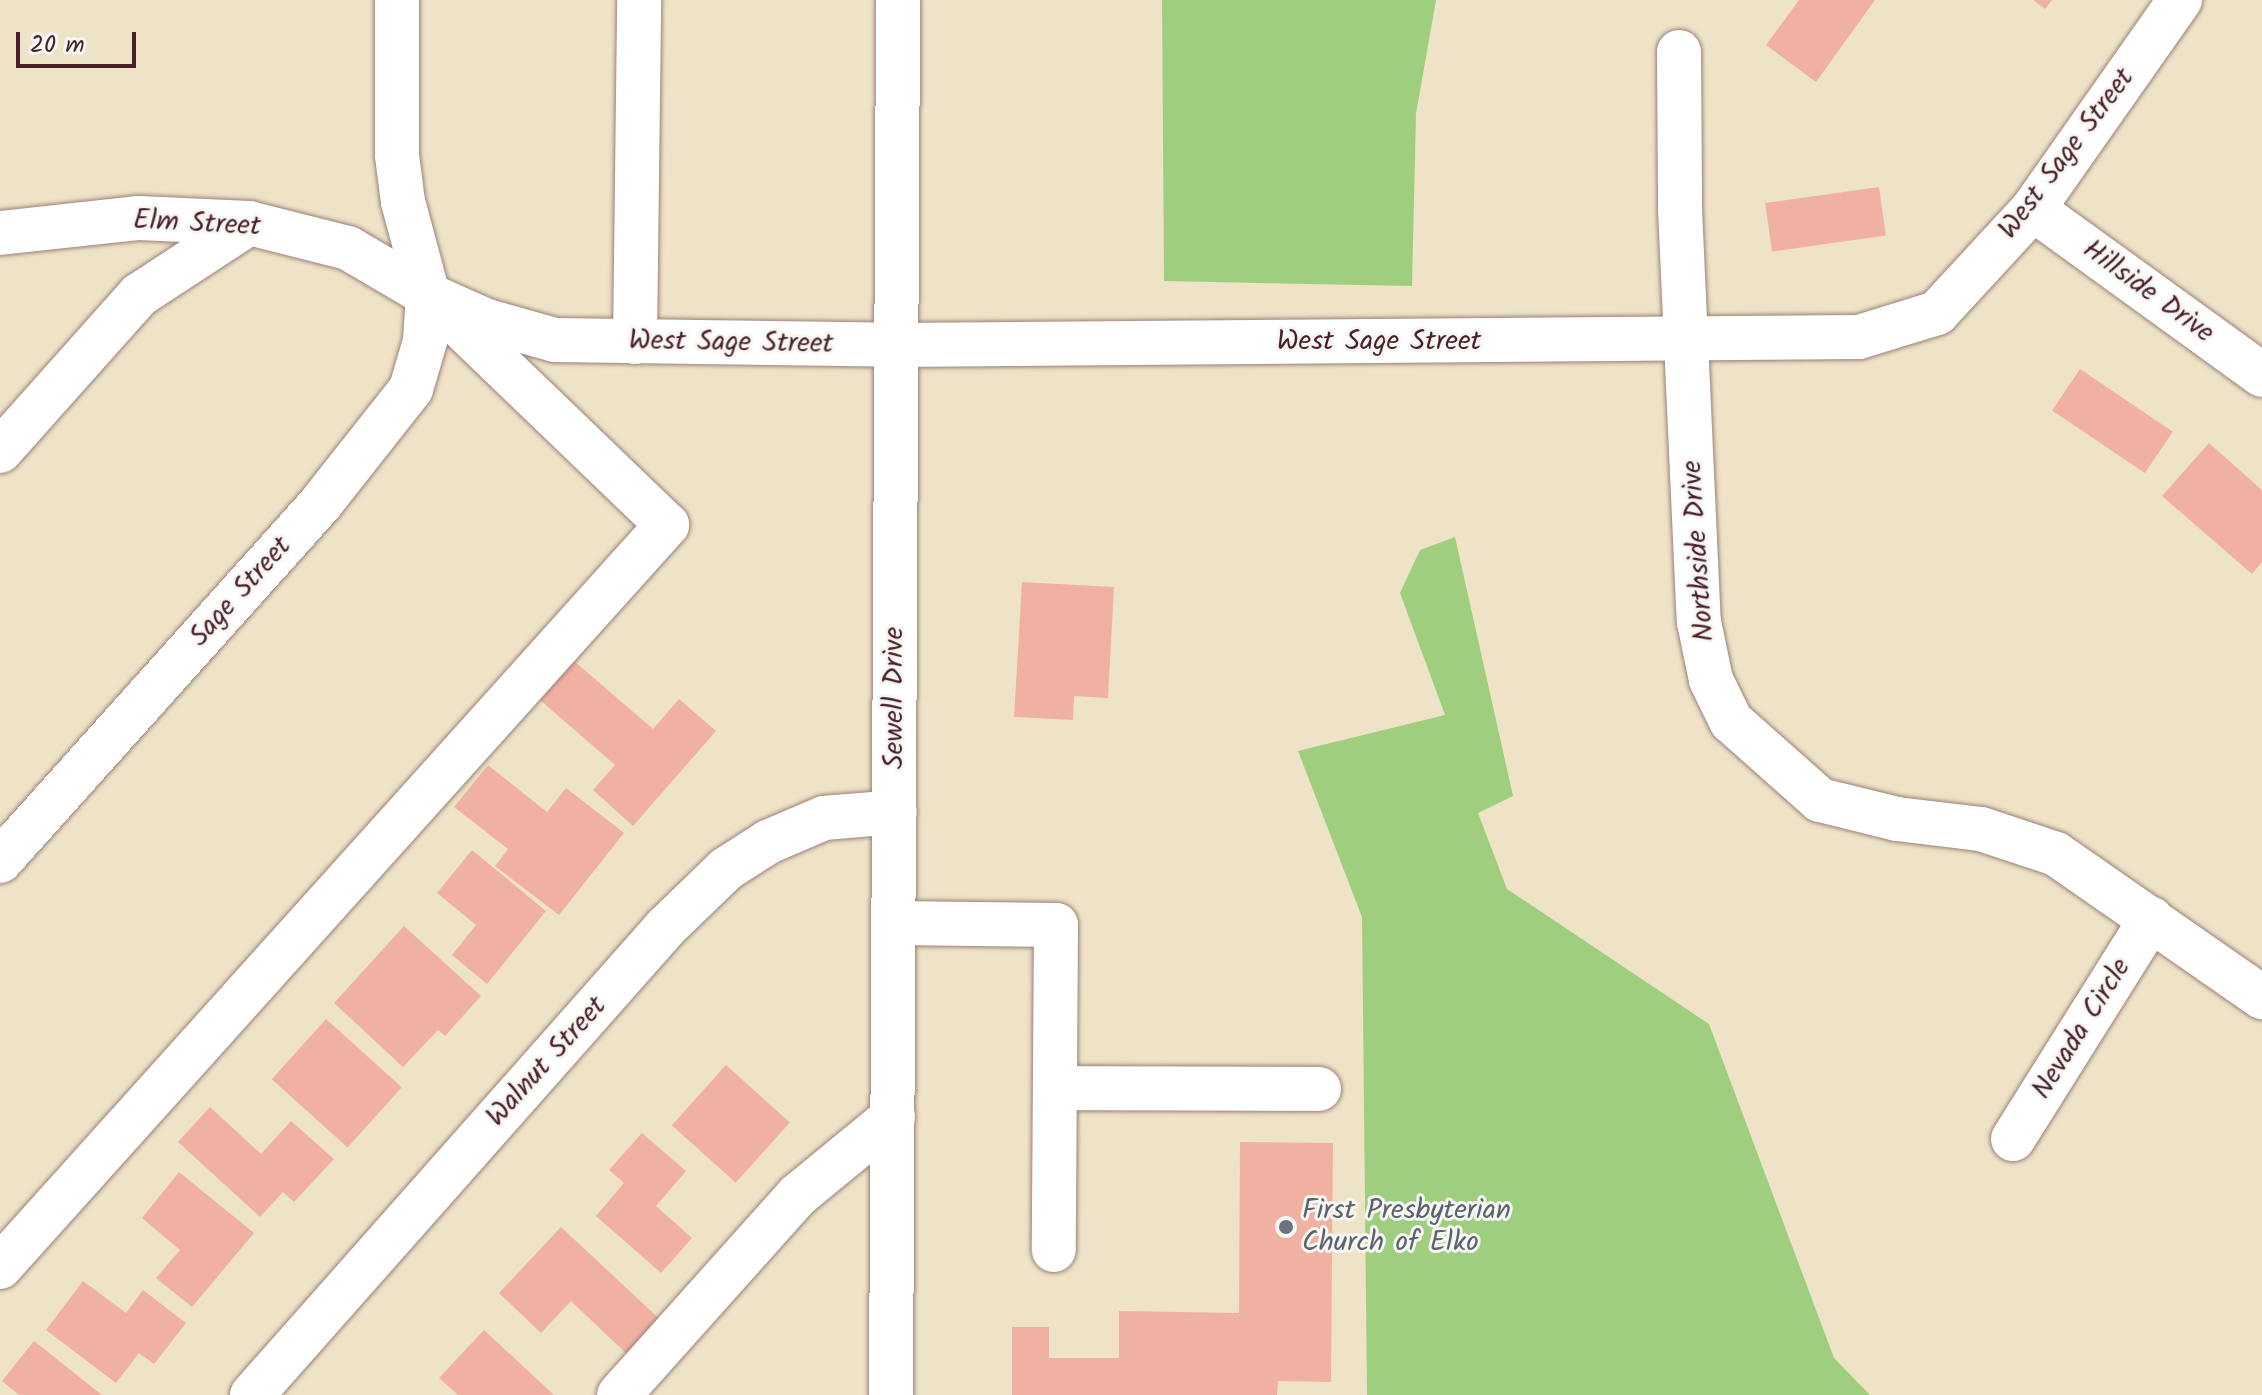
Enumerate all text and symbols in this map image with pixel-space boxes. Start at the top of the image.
scale bar [20,16,140,66]
text: 20 m [30,26,85,65]
street label: West Sage Street [1992,62,2142,246]
street label: Elm Street [132,204,262,244]
street label: Hillside Drive [2076,233,2220,351]
street label: West Sage Street [628,324,834,362]
street label: West Sage Street [1277,325,1481,359]
street label: Northside Drive [1676,459,1722,643]
street label: Sage Street [183,530,299,654]
street label: Sewell Drive [878,627,912,769]
street label: Nevada Circle [2026,952,2138,1106]
street label: Walnut Street [480,990,614,1134]
place label: First Presbyterian Church of Elko [1302,1194,1511,1260]
marker: First Presbyterian Church of Elko [1277,1218,1295,1236]

